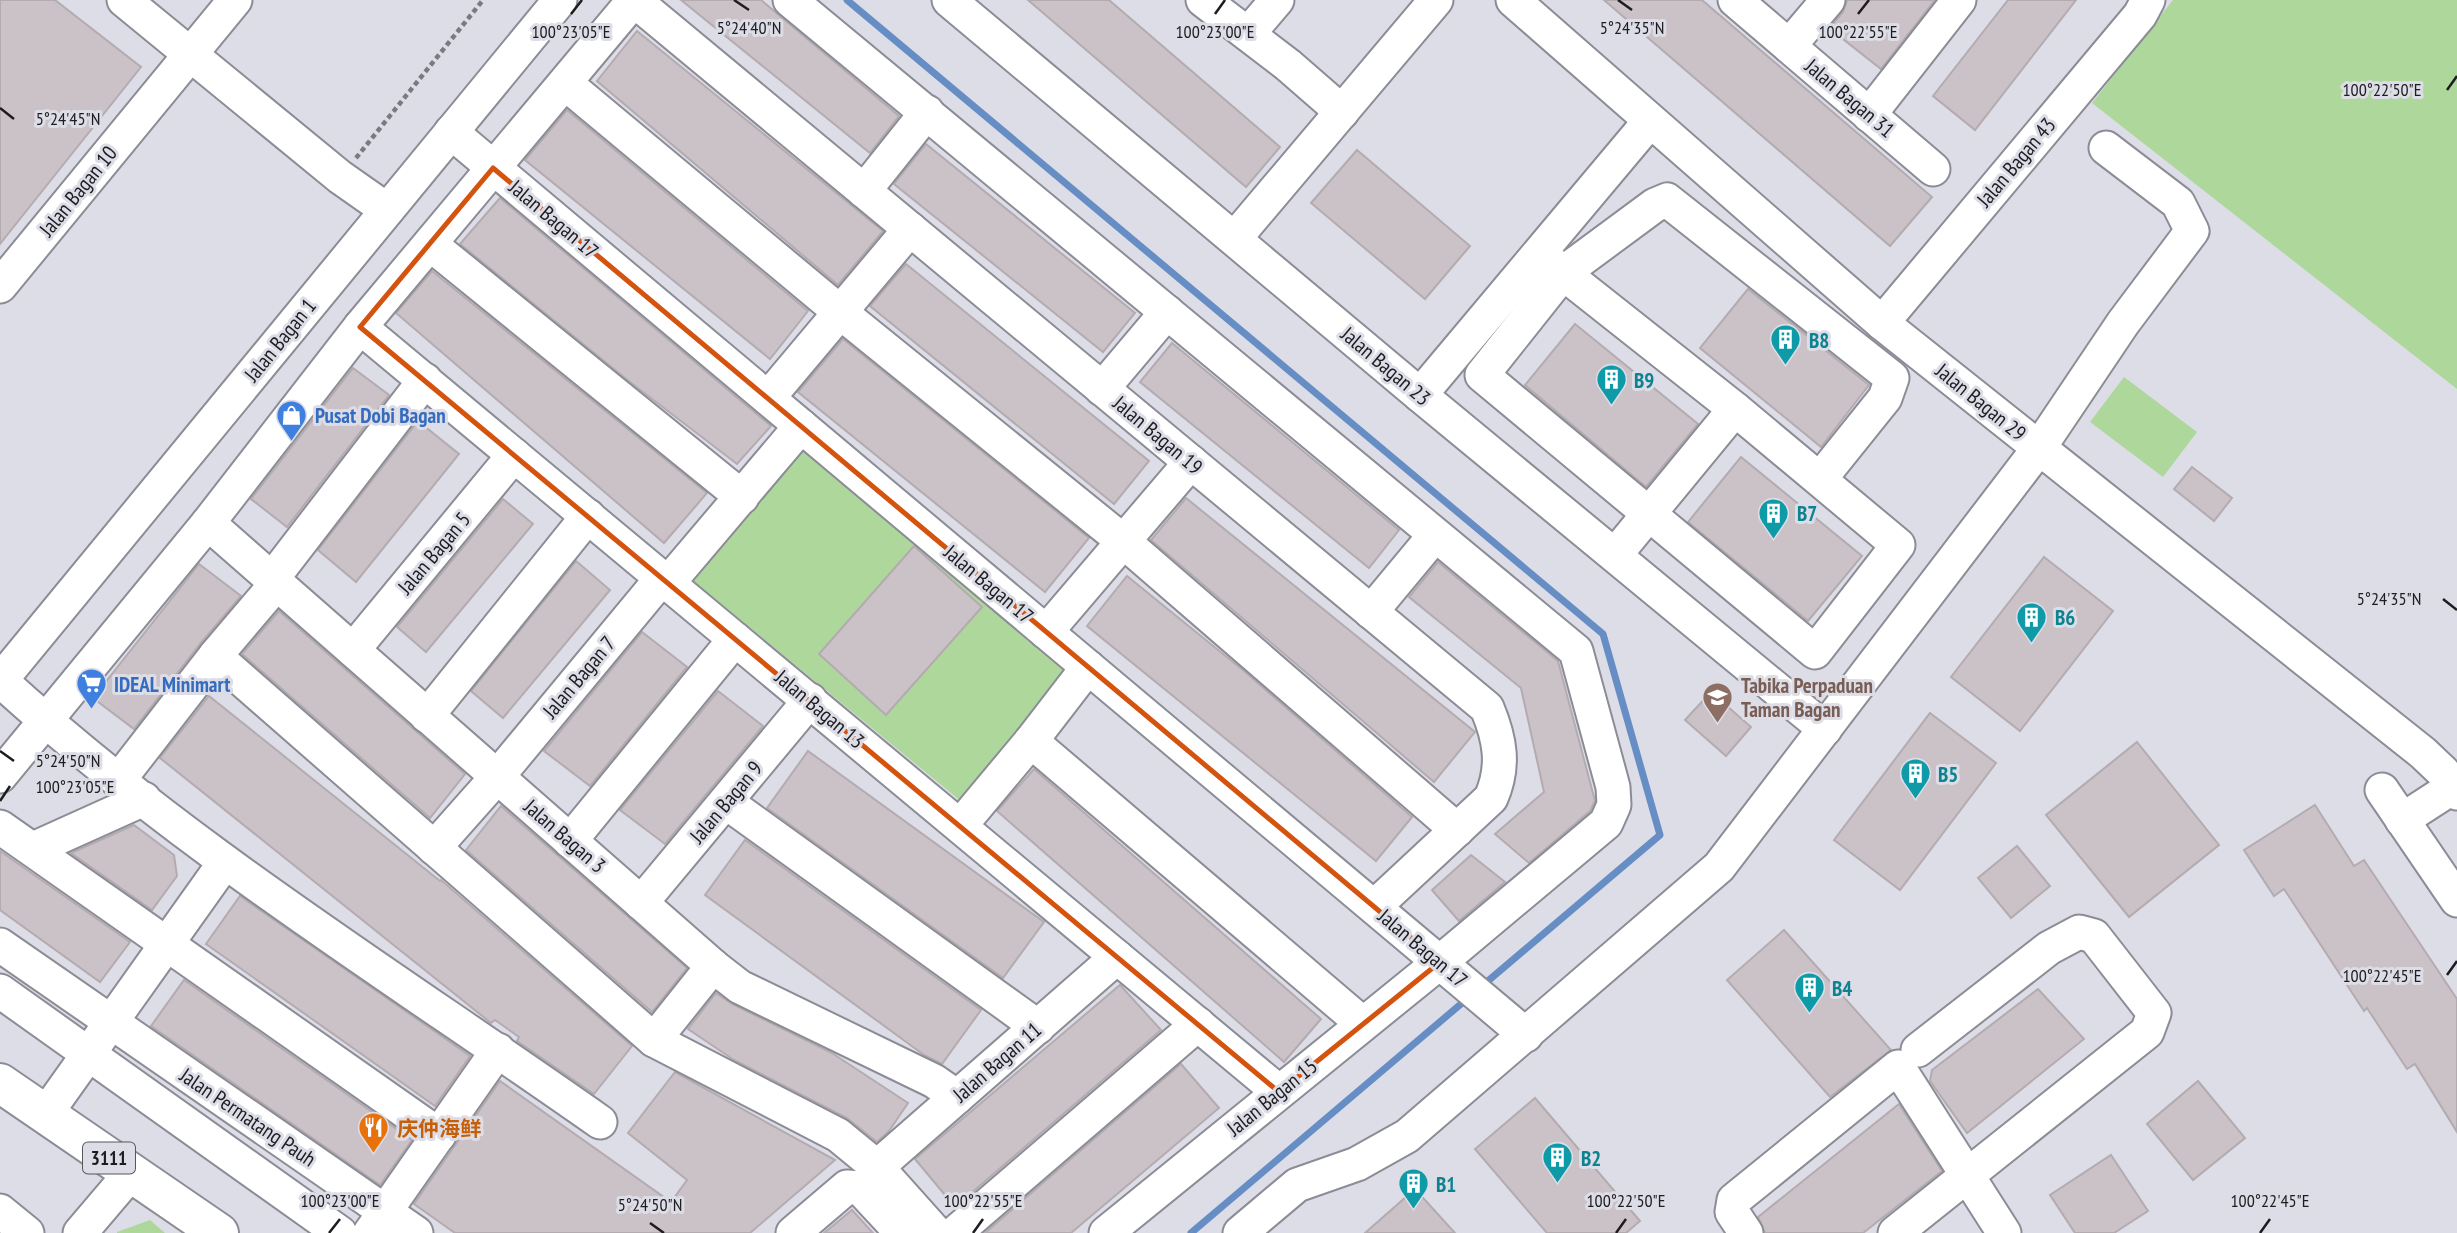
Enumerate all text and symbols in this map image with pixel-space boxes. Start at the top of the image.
text: 5°24'40"N [717,16,781,39]
text: 5°24'35"N [1600,16,1664,39]
text: 100°23'05"E [532,20,610,43]
text: 100°23'00"E [1176,20,1254,43]
text: 100°22'55"E [1819,20,1897,43]
street label: Jalan Bagan 31 [1799,52,1900,143]
text: 100°22'50"E [2343,78,2421,101]
text: 5°24'45"N [36,107,100,130]
street label: Jalan Bagan 43 [1970,112,2061,213]
street label: Jalan Bagan 10 [33,140,123,243]
street label: Jalan Bagan 17 [503,173,604,264]
street label: Jalan Bagan 1 [238,293,322,388]
street label: Jalan Bagan 23 [1335,320,1436,411]
building icon: B8 [1769,323,1803,367]
place label: B8 [1809,327,1829,354]
street label: Jalan Bagan 29 [1929,357,2032,447]
building icon: B9 [1594,363,1628,407]
place label: B9 [1634,367,1654,394]
street label: Jalan Bagan 19 [1107,389,1208,480]
shop icon: Pusat Dobi Bagan [275,398,309,442]
place label: Pusat Dobi Bagan [315,402,446,429]
building icon: B7 [1757,496,1791,540]
place label: B7 [1797,500,1817,527]
street label: Jalan Bagan 5 [391,506,476,600]
street label: Jalan Bagan 17 [938,538,1039,629]
text: 5°24'35"N [2357,587,2421,610]
building icon: B6 [2015,600,2049,644]
place label: B6 [2055,604,2075,631]
street label: Jalan Bagan 7 [536,630,621,724]
street label: Jalan Bagan 13 [769,663,870,754]
supermarket icon: IDEAL Minimart [74,667,108,711]
place label: IDEAL Minimart [114,671,230,698]
place label: Tabika Perpaduan Taman Bagan [1741,672,1873,723]
school or university icon: Tabika Perpaduan Taman Bagan [1701,680,1735,724]
text: 5°24'50"N [36,749,100,772]
street label: Jalan Bagan 9 [683,755,768,849]
building icon: B5 [1898,757,1932,801]
place label: B5 [1938,761,1958,788]
text: 100°23'05"E [36,775,114,798]
street label: Jalan Bagan 3 [518,793,611,879]
street label: Jalan Bagan 17 [1372,902,1473,993]
text: 100°22'45"E [2343,964,2421,987]
building icon: B4 [1792,971,1826,1015]
place label: B4 [1832,975,1852,1002]
street label: Jalan Bagan 11 [946,1016,1047,1109]
street label: Jalan Bagan 15 [1220,1052,1323,1142]
street label: Jalan Permatang Pauh [174,1061,321,1172]
restaurant icon: 庆仲海鲜 [357,1111,391,1155]
place label: 庆仲海鲜 [397,1115,481,1142]
building icon: B2 [1541,1141,1575,1185]
road number: 3111 [83,1142,135,1174]
place label: B2 [1581,1145,1601,1172]
building icon: B1 [1396,1167,1430,1211]
place label: B1 [1436,1171,1456,1198]
text: 100°23'00"E [301,1189,379,1212]
text: 100°22'55"E [944,1189,1022,1212]
text: 100°22'50"E [1587,1189,1665,1212]
text: 100°22'45"E [2231,1189,2309,1212]
text: 5°24'50"N [618,1193,682,1216]

